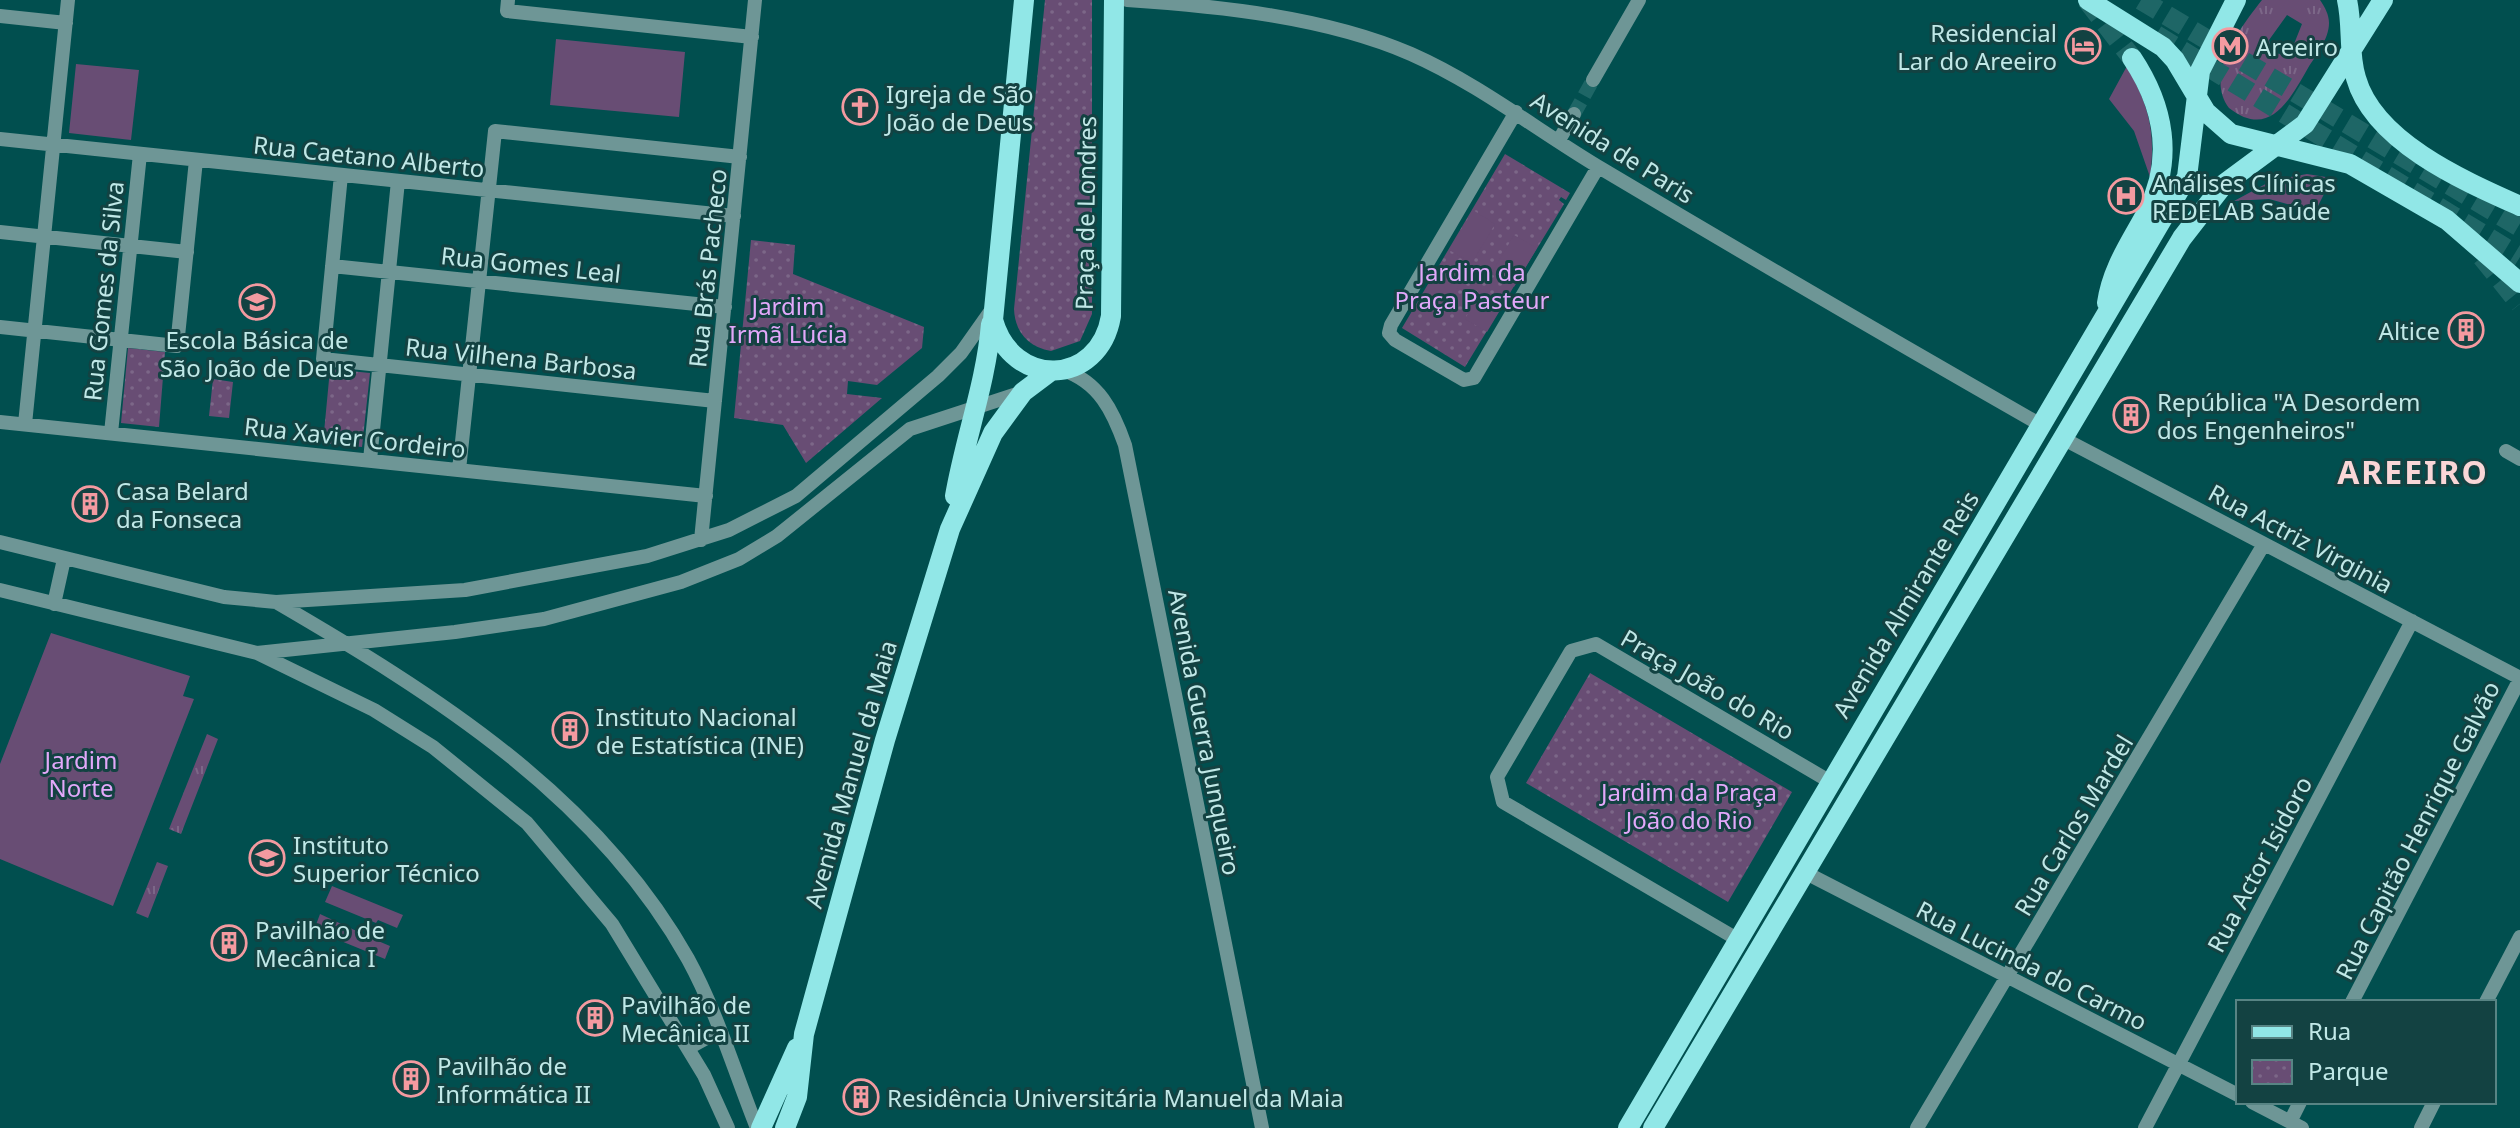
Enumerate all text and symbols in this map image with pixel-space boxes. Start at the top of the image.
place label: Residencial Lar do Areeiro [1897,16,2057,77]
hotel icon: Residencial Lar do Areeiro [2064,27,2102,65]
metro station icon: Areeiro [2211,27,2249,65]
place label: Areeiro [2256,30,2338,63]
place label: Igreja de São João de Deus [884,77,1033,138]
street label: Avenida de Paris [1525,84,1701,210]
church icon: Igreja de São João de Deus [841,88,879,126]
street label: Praça de Londres [1067,116,1103,310]
street label: Rua Caetano Alberto [252,127,486,185]
place label: Análises Clínicas REDELAB Saúde [2152,166,2336,227]
street label: Rua Brás Pacheco [680,167,734,369]
hospital icon: Análises Clínicas REDELAB Saúde [2107,177,2145,215]
street label: Rua Gomes da Silva [75,179,131,403]
street label: Rua Gomes Leal [439,238,623,290]
park label: Jardim da Praça Pasteur [1394,255,1550,316]
school or university icon: Escola Básica de São João de Deus [238,283,276,321]
park label: Jardim Irmã Lúcia [729,289,847,350]
building icon: Altice [2447,311,2485,349]
place label: Altice [2379,314,2440,347]
place label: Escola Básica de São João de Deus [160,323,354,384]
street label: Rua Vilhena Barbosa [404,329,638,387]
place label: República "A Desordem dos Engenheiros" [2157,385,2420,446]
building icon: República "A Desordem dos Engenheiros" [2112,396,2150,434]
street label: Rua Xavier Cordeiro [243,409,467,465]
district label: AREEIRO [2337,450,2489,493]
place label: Casa Belard da Fonseca [116,474,249,535]
street label: Rua Actriz Virginia [2203,475,2399,601]
street label: Avenida Almirante Reis [1824,484,1986,724]
building icon: Casa Belard da Fonseca [71,485,109,523]
street label: Avenida Guerra Junqueiro [1161,586,1249,878]
street label: Praça João do Rio [1615,621,1801,747]
street label: Avenida Manuel da Maia [796,636,904,912]
street label: Rua Capitão Henrique Galvão [2327,675,2507,985]
place label: Instituto Nacional de Estatística (INE) [596,700,804,761]
building icon: Instituto Nacional de Estatística (INE) [551,711,589,749]
street label: Rua Carlos Mardel [2006,728,2140,922]
park label: Jardim Norte [43,743,117,804]
street label: Rua Actor Isidoro [2199,770,2319,958]
park label: Jardim da Praça João do Rio [1599,775,1777,836]
place label: Instituto Superior Técnico [293,828,480,889]
school or university icon: Instituto Superior Técnico [248,839,286,877]
street label: Rua Lucinda do Carmo [1911,892,2153,1038]
place label: Pavilhão de Mecânica I [255,913,385,974]
building icon: Pavilhão de Mecânica I [210,924,248,962]
place label: Pavilhão de Mecânica II [621,988,751,1049]
building icon: Pavilhão de Mecânica II [576,999,614,1037]
legend [2236,1000,2496,1104]
text: Rua [2308,1014,2351,1047]
place label: Pavilhão de Informática II [437,1049,591,1110]
text: Parque [2308,1054,2389,1087]
building icon: Pavilhão de Informática II [392,1060,430,1098]
building icon: Residência Universitária Manuel da Maia [842,1078,880,1116]
place label: Residência Universitária Manuel da Maia [887,1081,1344,1114]

